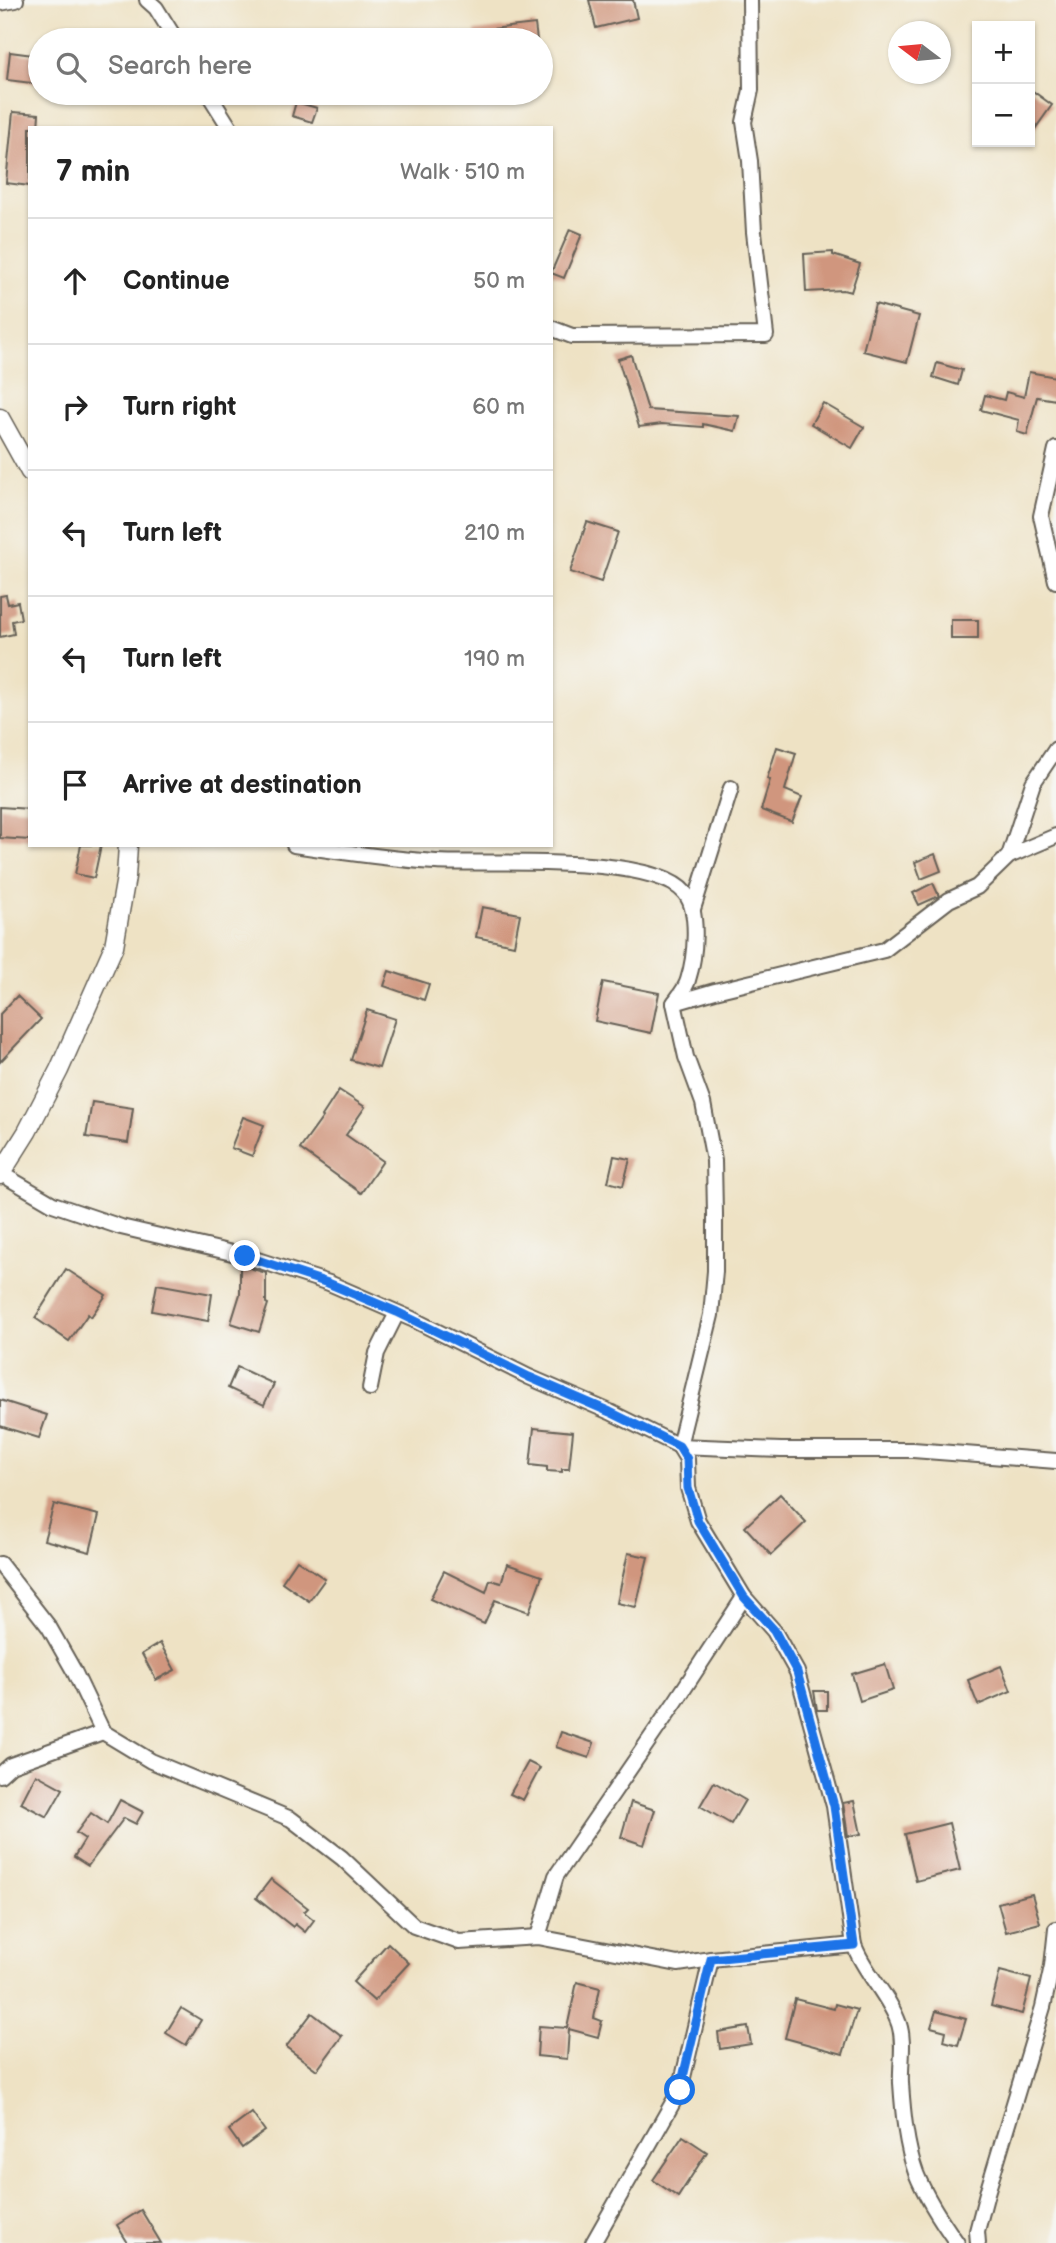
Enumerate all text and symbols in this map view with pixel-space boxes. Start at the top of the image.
north arrow [888,21,951,84]
map controls [972,21,1035,147]
button: + [972,21,1035,84]
search box [28,28,553,105]
icon: search [52,48,90,86]
text: Search here [108,51,252,82]
button: − [972,84,1035,147]
text: 7 min [56,154,130,190]
text: Walk · 510 m [400,158,525,186]
icon: ahead [56,262,94,300]
text: Continue [123,266,230,297]
text: 50 m [473,267,525,295]
icon: right [56,388,94,426]
text: Turn right [123,392,236,423]
text: 60 m [472,393,525,421]
icon: left [56,514,94,552]
text: Turn left [123,518,222,549]
text: 210 m [464,519,525,547]
icon: left [56,640,94,678]
text: Turn left [123,644,222,675]
text: 190 m [464,645,525,673]
icon: arrive [56,766,94,804]
text: Arrive at destination [123,770,362,801]
route end [229,1240,260,1271]
route start [664,2074,695,2105]

